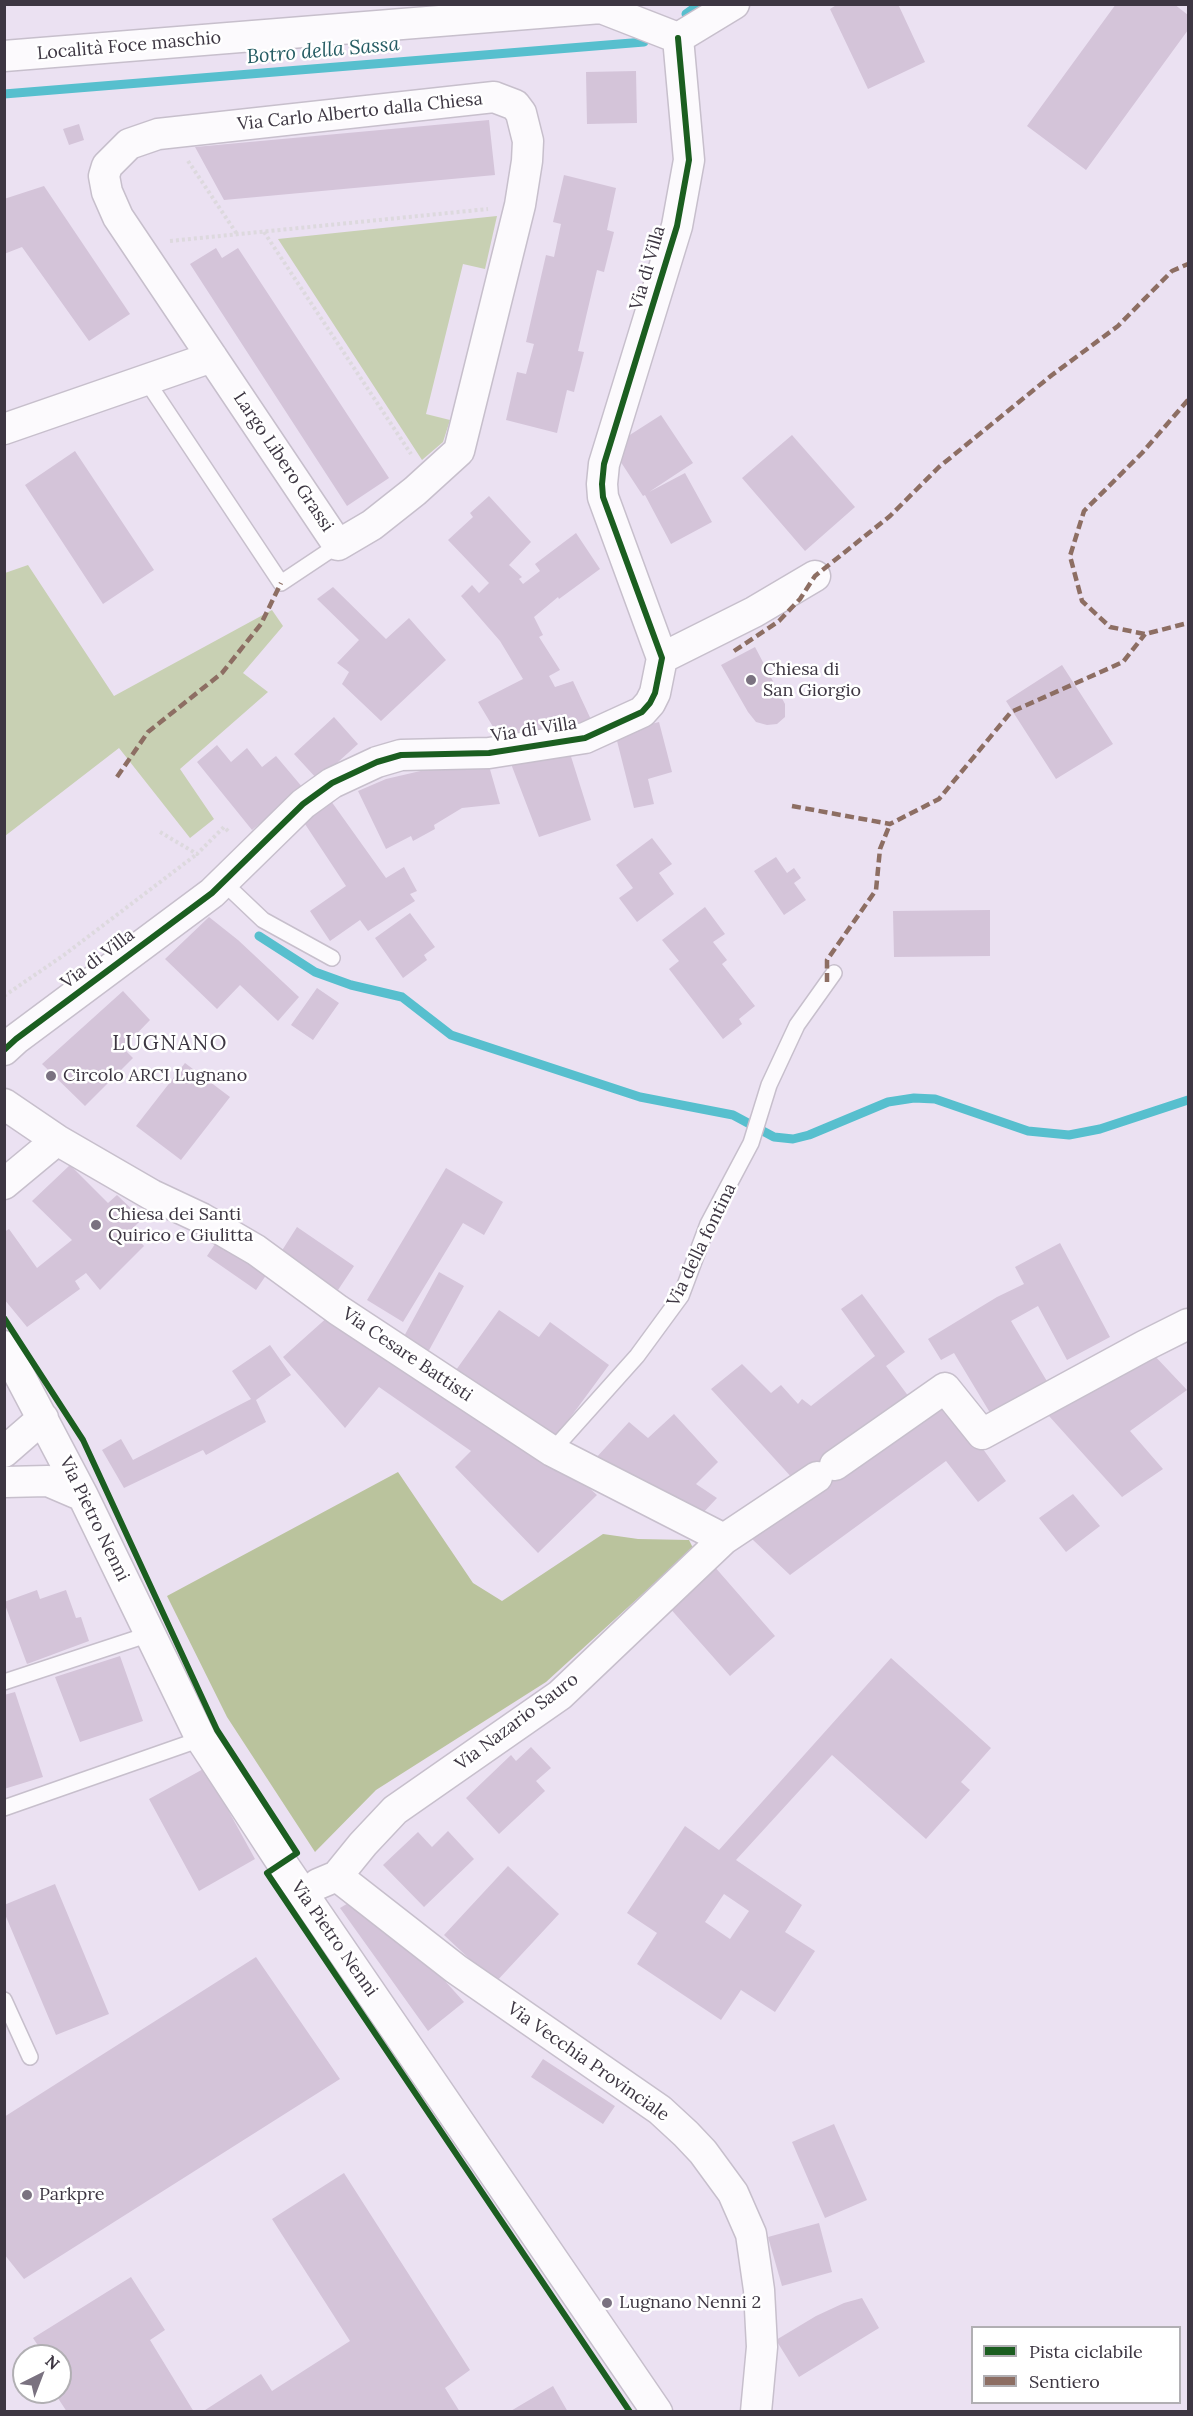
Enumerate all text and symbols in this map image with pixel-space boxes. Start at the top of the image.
street label: Località Foce maschio [36,27,222,65]
water label: Botro della Sassa [246,32,400,70]
street label: Via Carlo Alberto dalla Chiesa [236,88,484,136]
street label: Via di Villa [626,223,670,313]
street label: Largo Libero Grassi [228,388,338,536]
place label: Chiesa di San Giorgio [763,659,861,702]
marker: Chiesa di San Giorgio [744,673,758,687]
street label: Via di Villa [489,713,579,747]
street label: Via di Villa [57,924,139,994]
district label: LUGNANO [112,1031,228,1057]
place label: Circolo ARCI Lugnano [63,1065,247,1087]
marker: Circolo ARCI Lugnano [44,1069,58,1083]
street label: Via della fontina [663,1180,741,1310]
place label: Chiesa dei Santi Quirico e Giulitta [108,1204,253,1246]
marker: Chiesa dei Santi Quirico e Giulitta [89,1218,103,1232]
street label: Via Cesare Battisti [338,1303,476,1407]
street label: Via Pietro Nenni [54,1453,134,1585]
street label: Via Nazario Sauro [451,1669,583,1775]
street label: Via Pietro Nenni [286,1877,382,2001]
street label: Via Vecchia Provinciale [503,1998,673,2126]
place label: Parkpre [39,2184,105,2206]
marker: Parkpre [20,2188,34,2202]
place label: Lugnano Nenni 2 [619,2292,761,2314]
marker: Lugnano Nenni 2 [600,2296,614,2310]
legend [971,2326,1181,2404]
text: Pista ciclabile [1029,2340,1143,2363]
north arrow [12,2344,72,2404]
text: N [41,2351,64,2374]
text: Sentiero [1029,2370,1100,2393]

